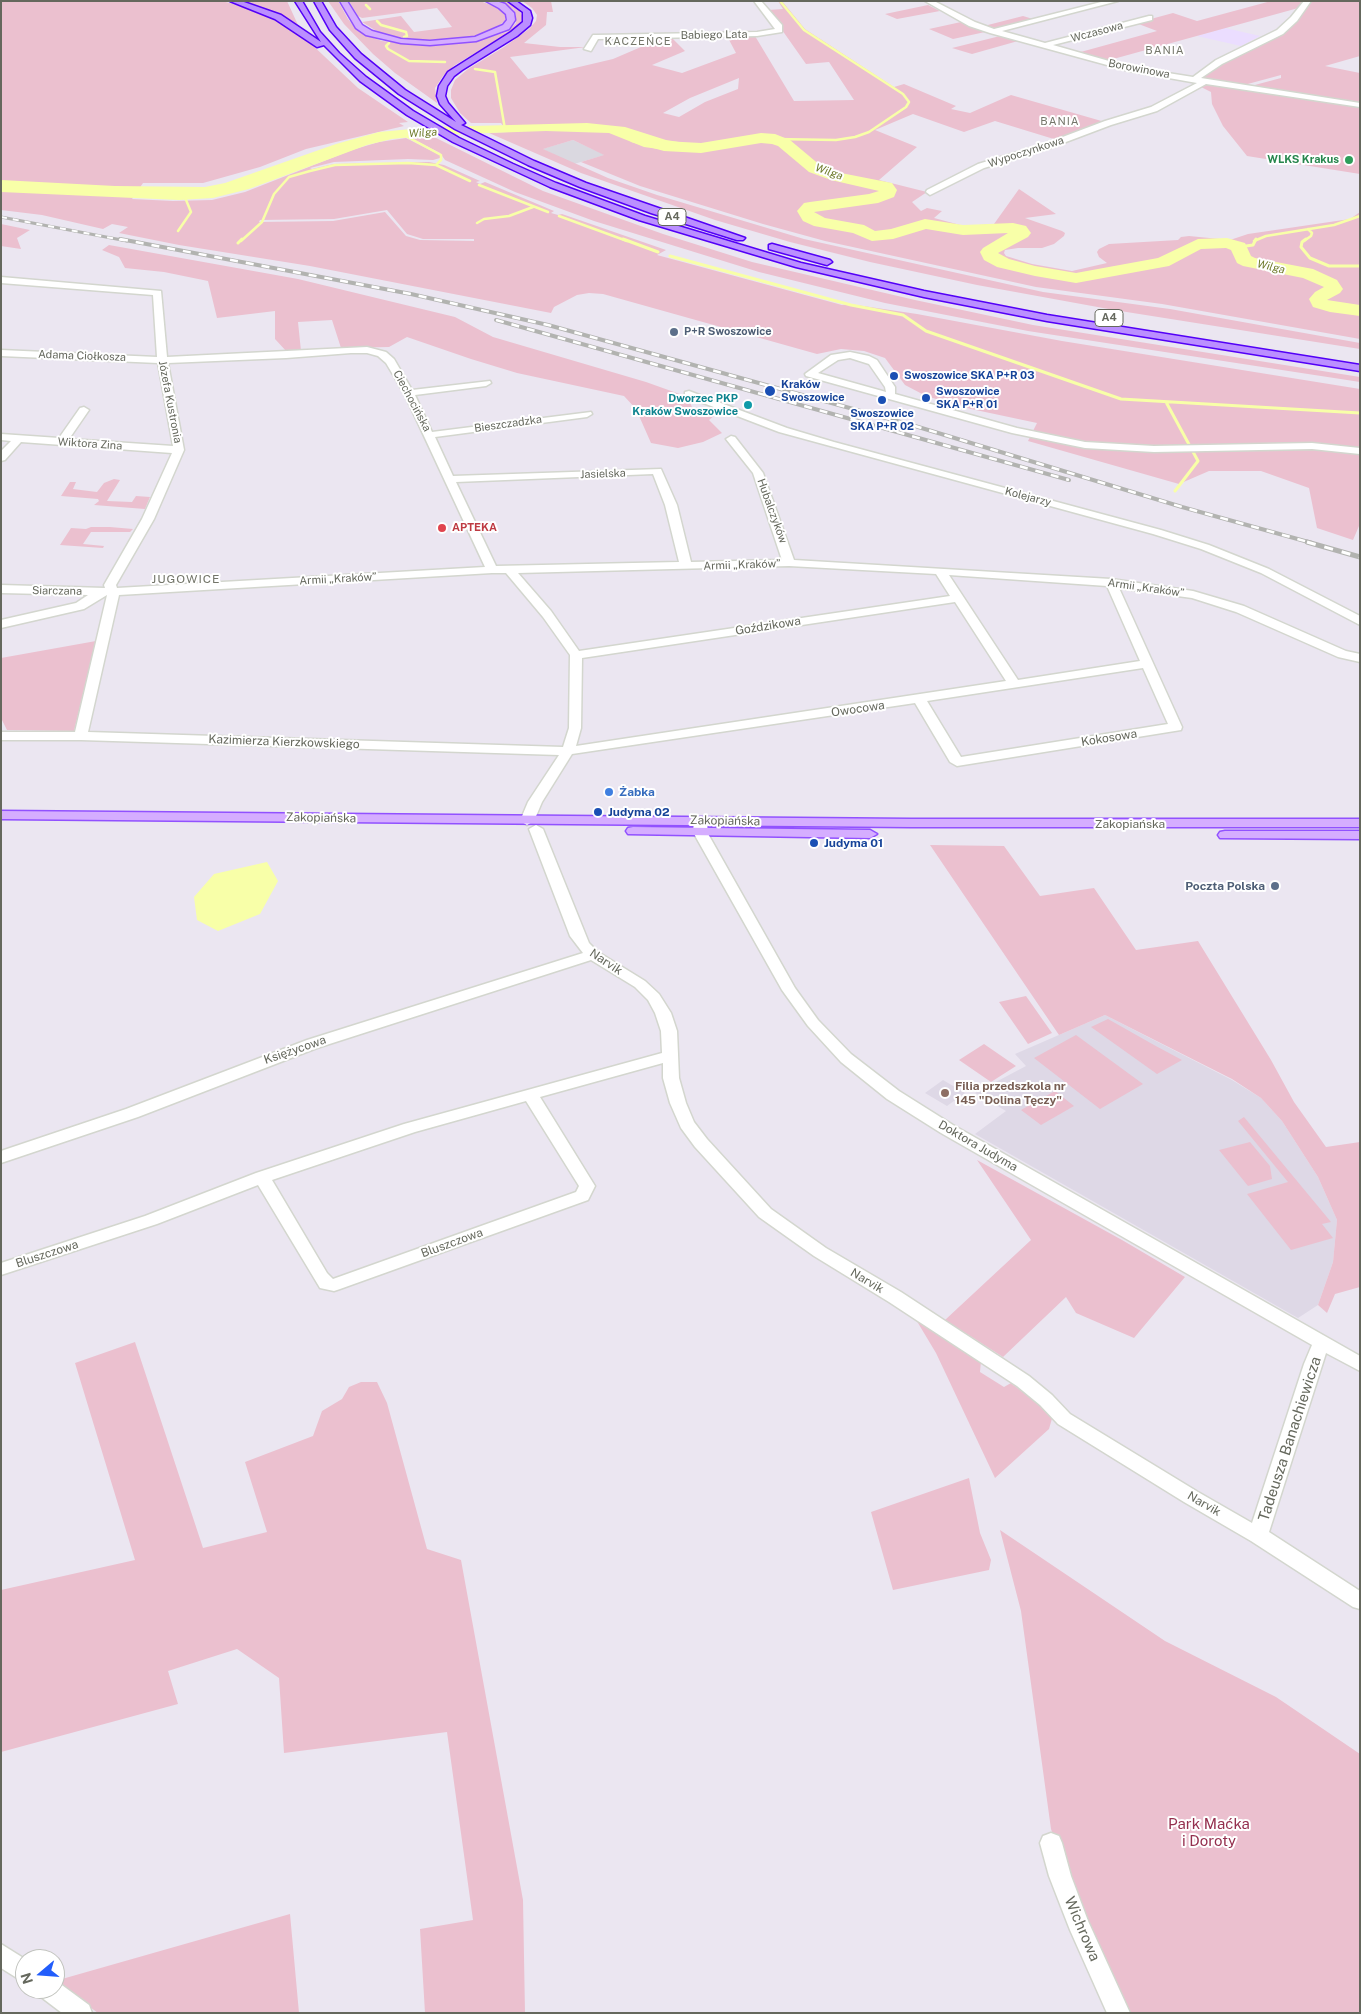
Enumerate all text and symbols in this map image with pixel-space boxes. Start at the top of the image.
street label: Wczasowa [1069,19,1125,45]
street label: Babiego Lata [680,28,748,42]
district label: KACZEŃCE [603,35,673,49]
district label: BANIA [1145,44,1185,58]
street label: Borowinowa [1107,57,1171,81]
district label: BANIA [1040,115,1080,129]
water label: Wilga [408,125,438,141]
street label: Wypoczynkowa [986,134,1066,170]
place label: WLKS Krakus [1267,153,1339,167]
marker: WLKS Krakus [1343,154,1355,166]
water label: Wilga [813,161,845,183]
road number: A4 [658,208,686,226]
water label: Wilga [1256,257,1286,277]
road number: A4 [1095,310,1123,326]
place label: P+R Swoszowice [684,325,771,339]
marker: P+R Swoszowice [668,326,680,338]
street label: Adama Ciołkosza [38,348,126,364]
street label: Józefa Kustronia [156,360,184,444]
street label: Ciechocińska [390,368,434,434]
place label: Swoszowice SKA P+R 03 [904,369,1034,383]
marker: Swoszowice SKA P+R 03 [888,370,900,382]
place label: Kraków Swoszowice [781,378,845,404]
marker: Kraków Swoszowice [763,384,777,398]
place label: Swoszowice SKA P+R 01 [936,385,1000,411]
place label: Dworzec PKP Kraków Swoszowice [632,392,738,418]
marker: Swoszowice SKA P+R 01 [920,392,932,404]
marker: Swoszowice SKA P+R 02 [876,394,888,406]
marker: Dworzec PKP Kraków Swoszowice [742,399,754,411]
place label: Swoszowice SKA P+R 02 [850,407,914,433]
street label: Bieszczadzka [473,413,543,435]
street label: Wiktora Zina [57,435,123,453]
street label: Jasielska [580,467,626,481]
street label: Hubalczyków [754,477,790,545]
street label: Kolejarzy [1004,485,1052,509]
place label: APTEKA [452,521,497,535]
marker: APTEKA [436,522,448,534]
street label: Armii „Kraków” [703,557,781,573]
street label: Armii „Kraków” [299,570,377,588]
district label: JUGOWICE [150,572,222,586]
street label: Armii „Kraków” [1107,576,1185,600]
street label: Siarczana [32,584,82,598]
street label: Goździkowa [734,614,802,638]
street label: Owocowa [830,698,886,720]
street label: Kokosowa [1080,726,1138,750]
street label: Kazimierza Kierzkowskiego [208,732,360,752]
place label: Żabka [619,785,655,799]
marker: Żabka [603,786,615,798]
place label: Judyma 02 [608,805,670,819]
marker: Judyma 02 [592,806,604,818]
street label: Zakopiańska [286,810,356,826]
street label: Zakopiańska [690,813,760,829]
street label: Zakopiańska [1095,817,1165,831]
place label: Judyma 01 [824,836,883,850]
marker: Judyma 01 [808,837,820,849]
place label: Poczta Polska [1185,879,1265,893]
marker: Poczta Polska [1269,880,1281,892]
street label: Narvik [587,946,625,978]
street label: Księżycowa [262,1033,328,1067]
place label: Filia przedszkola nr 145 "Dolina Tęczy" [955,1079,1066,1107]
marker: Filia przedszkola nr 145 "Dolina Tęczy" [939,1087,951,1099]
street label: Doktora Judyma [936,1117,1020,1175]
street label: Bluszczowa [419,1225,485,1261]
street label: Bluszczowa [14,1237,80,1271]
street label: Narvik [848,1265,886,1297]
street label: Tadeusza Banachiewicza [1255,1354,1325,1524]
street label: Narvik [1185,1489,1223,1519]
park label: Park Maćka i Doroty [1168,1815,1250,1850]
street label: Wichrowa [1060,1894,1104,1964]
north arrow [15,1949,65,1999]
text: N [17,1971,36,1986]

